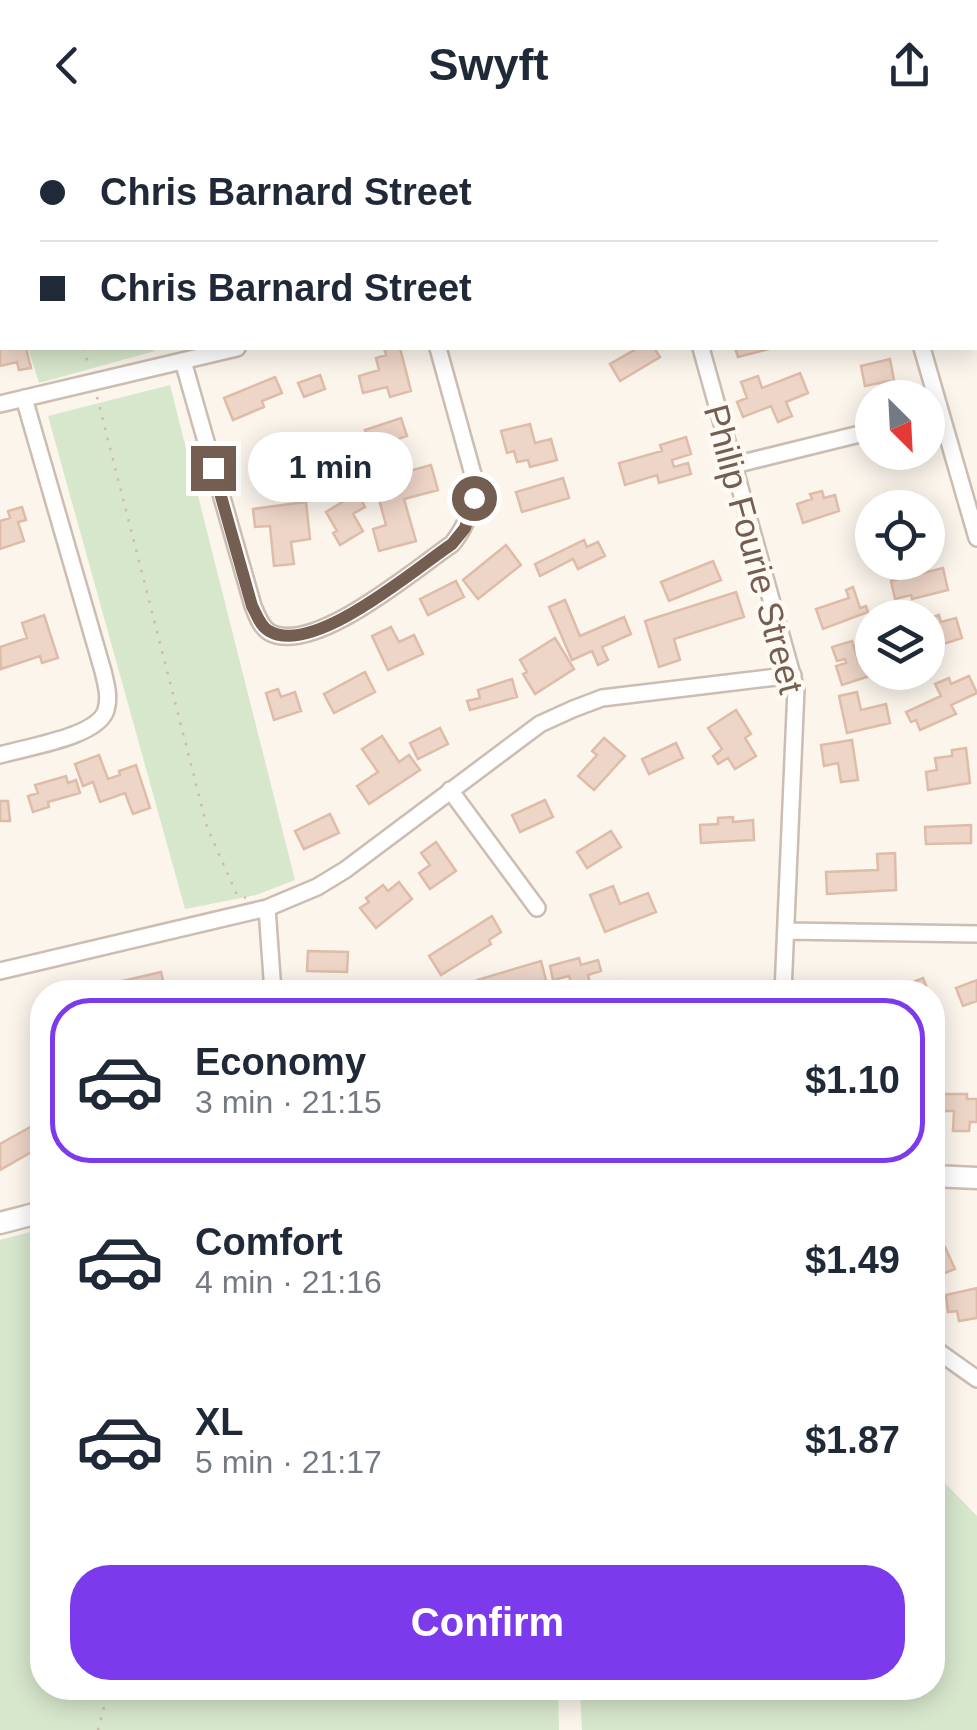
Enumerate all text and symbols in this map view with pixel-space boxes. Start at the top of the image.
icon: back [40,38,95,93]
icon: share [882,38,937,93]
text: Swyft [428,39,549,90]
text: Chris Barnard Street [100,171,472,213]
text: Chris Barnard Street [100,267,472,309]
north arrow [855,380,945,470]
map controls [855,380,945,690]
street label: Philip Fourie Street [697,400,811,698]
callout: 1 min [248,433,413,503]
route end [191,446,236,491]
text: 1 min [289,449,372,485]
route start [452,476,497,521]
button: locate [855,490,945,580]
button: layers [855,600,945,690]
icon: car [75,1036,165,1126]
text: Economy [195,1041,366,1083]
text: $1.10 [805,1059,900,1101]
text: 3 min · 21:15 [195,1084,382,1120]
icon: car [75,1216,165,1306]
text: Comfort [195,1221,343,1263]
text: $1.49 [805,1239,900,1281]
text: 4 min · 21:16 [195,1264,382,1300]
icon: car [75,1396,165,1486]
text: XL [195,1401,244,1443]
text: $1.87 [805,1419,900,1461]
text: 5 min · 21:17 [195,1444,382,1480]
button: Confirm [70,1565,905,1680]

